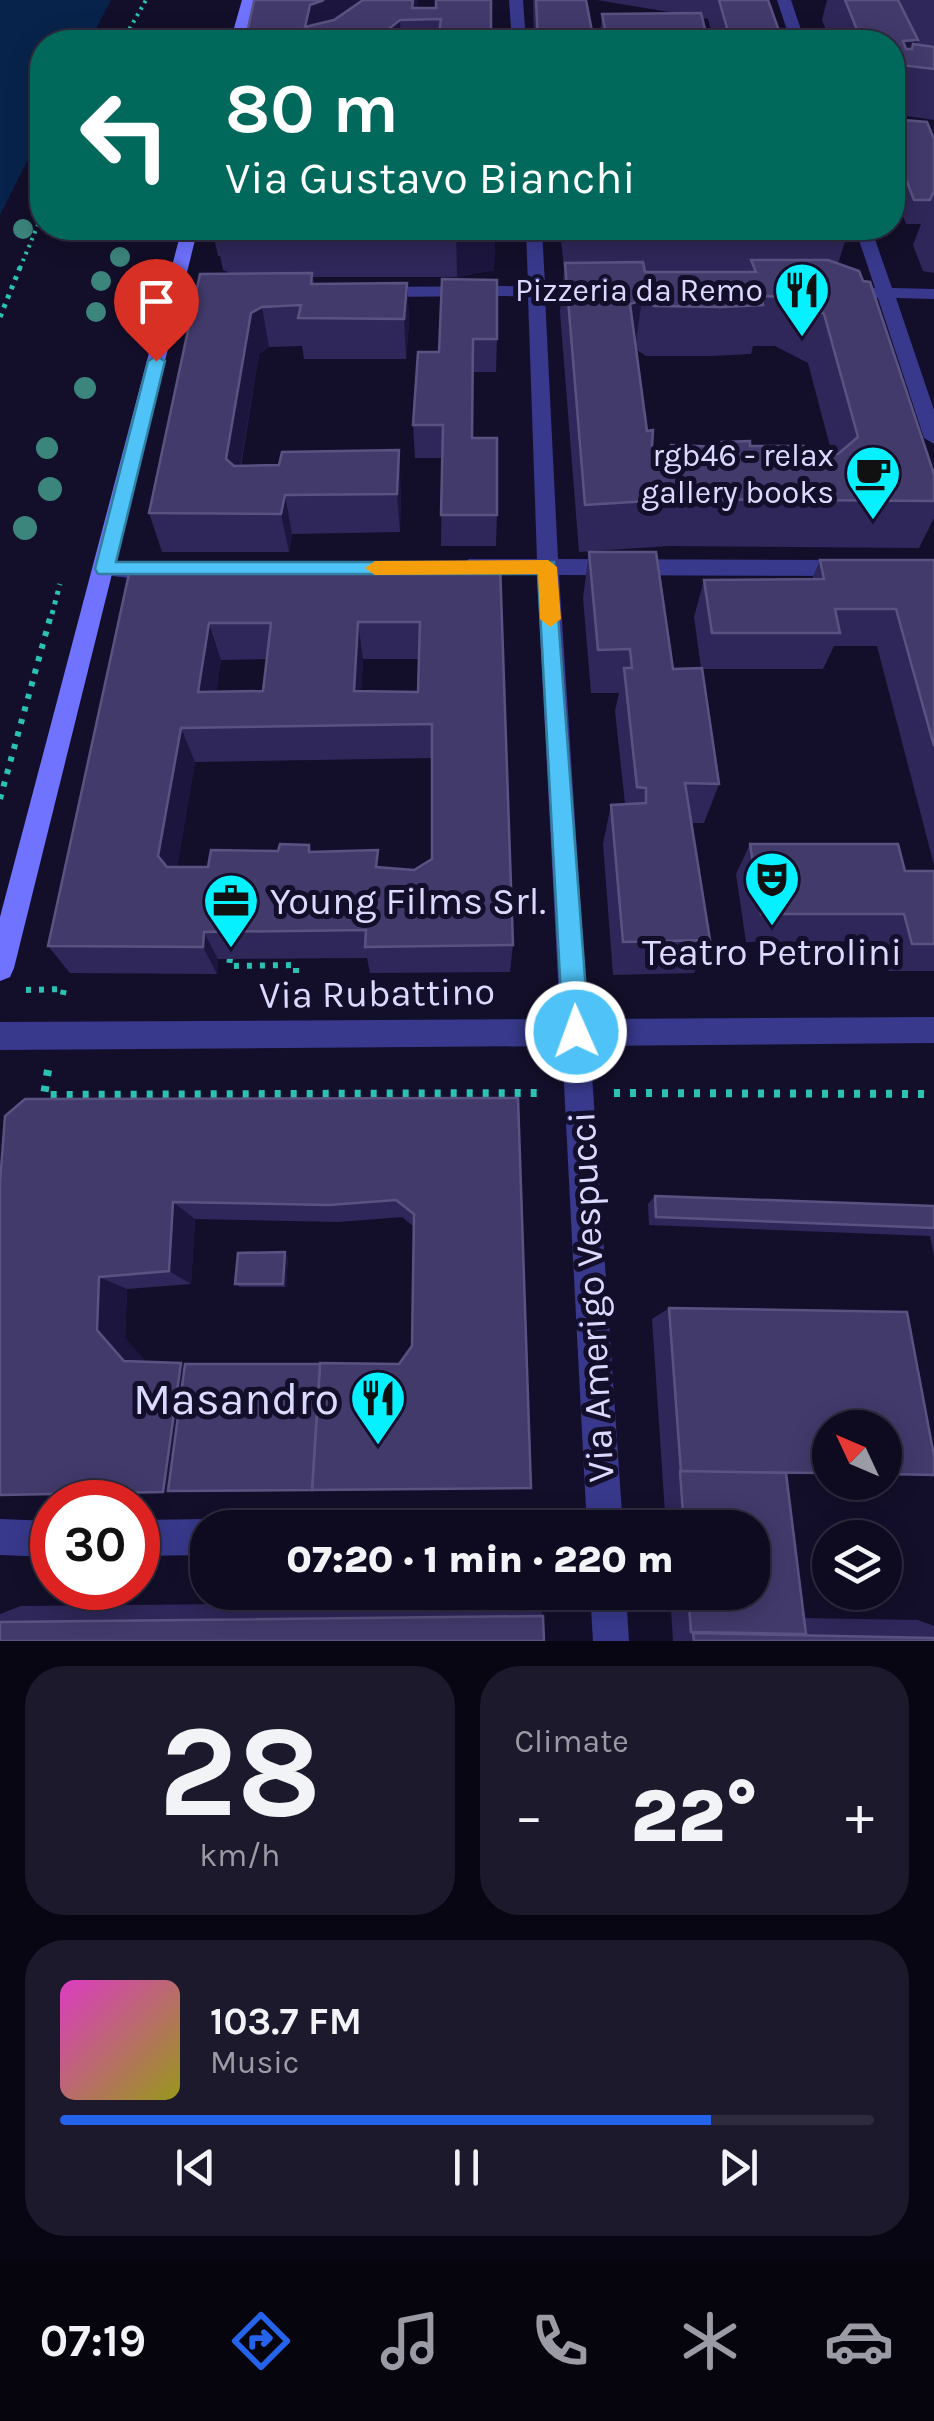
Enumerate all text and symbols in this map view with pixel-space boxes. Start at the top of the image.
text: 80 m [225,68,399,150]
icon: left [60,70,190,200]
text: Via Gustavo Bianchi [225,152,636,204]
pin [114,259,199,362]
restaurant icon: Pizzeria da Remo [772,260,832,339]
place label: Pizzeria da Remo [515,272,763,309]
icon: arrive [129,274,184,329]
place label: rgb46 - relax gallery books [641,437,834,511]
cafe icon: rgb46 - relax gallery books [843,443,903,522]
theatre icon: Teatro Petrolini [742,849,802,928]
office icon: Young Films Srl. [201,871,261,950]
place label: Young Films Srl. [270,879,546,924]
place label: Teatro Petrolini [642,930,902,975]
street label: Via Rubattino [259,969,495,1018]
position arrow [524,980,628,1084]
street label: Via Amerigo Vespucci [559,1110,624,1484]
restaurant icon: Masandro [348,1368,408,1447]
place label: Masandro [133,1373,339,1425]
north arrow [812,1410,902,1500]
map controls [812,1410,902,1610]
speed limit sign: 30 [30,1480,160,1610]
button: layers [812,1520,902,1610]
text: 07:20 · 1 min · 220 m [286,1537,674,1582]
text: 28 [158,1696,321,1848]
text: Climate [515,1723,629,1760]
text: 22° [630,1772,758,1860]
text: − [515,1784,543,1848]
text: + [845,1784,874,1848]
text: km/h [199,1837,280,1874]
text: 103.7 FM [210,1999,362,2044]
text: Music [210,2044,299,2081]
icon: previous [168,2140,223,2195]
icon: pause [439,2140,494,2195]
icon: next [711,2140,766,2195]
icon: directions [226,2306,296,2376]
icon: music [375,2306,445,2376]
icon: phone [525,2306,595,2376]
icon: climate [675,2306,745,2376]
icon: car [824,2306,894,2376]
text: 07:19 [40,2315,146,2367]

